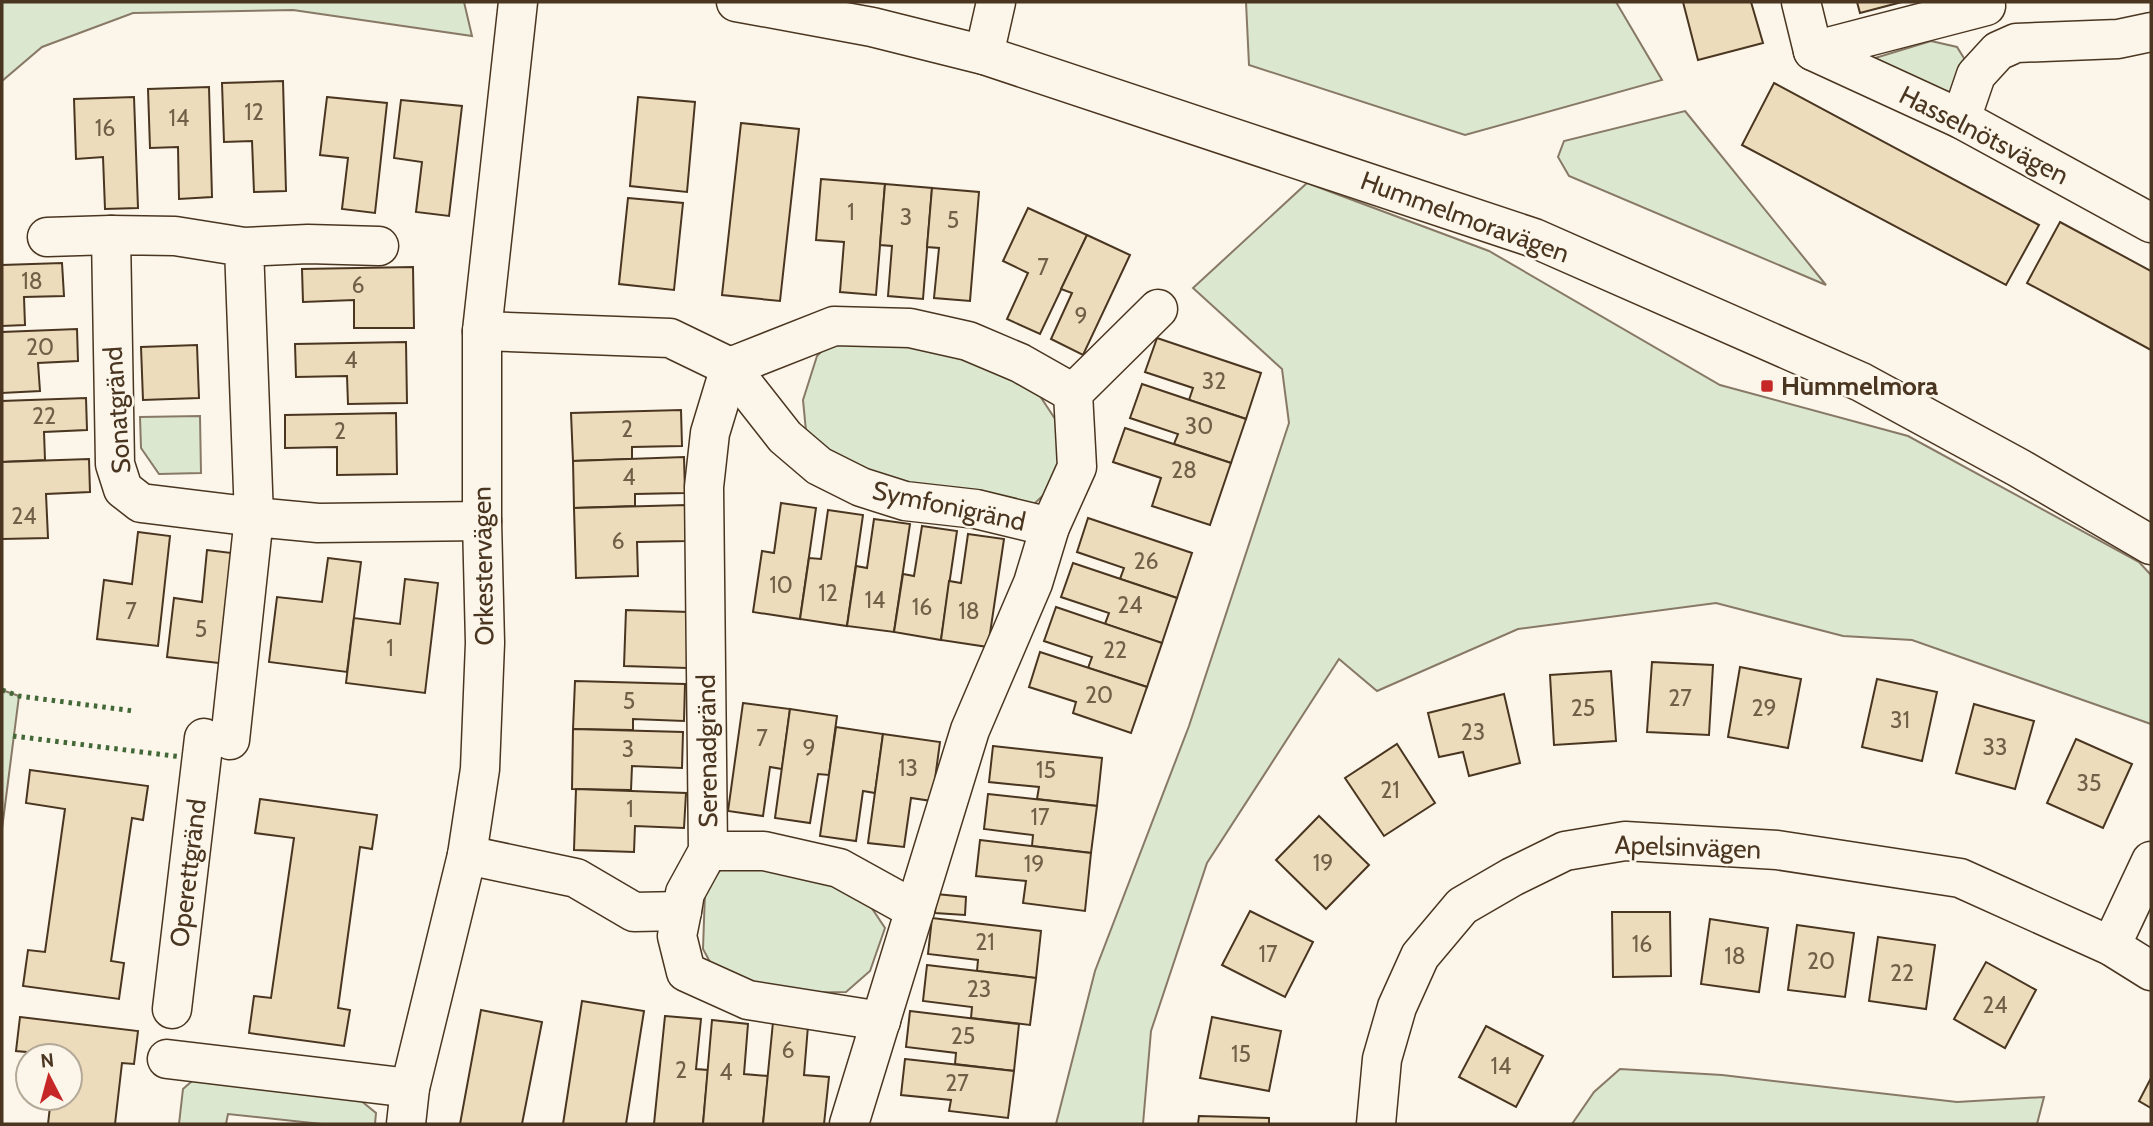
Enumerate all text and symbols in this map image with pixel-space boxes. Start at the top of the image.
street label: Hasselnötsvägen [1894,79,2074,191]
house number: 12 [244,98,264,126]
house number: 14 [169,104,189,132]
house number: 16 [95,114,115,142]
street label: Hummelmoravägen [1356,164,1574,270]
house number: 1 [847,198,855,226]
house number: 3 [900,203,912,231]
house number: 5 [947,206,959,234]
house number: 7 [1037,253,1049,281]
house number: 18 [21,267,43,295]
house number: 6 [351,271,365,299]
house number: 9 [1074,302,1088,330]
house number: 20 [26,333,54,361]
street label: Sonatgränd [97,345,137,475]
house number: 4 [344,346,358,374]
house number: 32 [1202,367,1226,395]
place label: Hummelmora [1781,370,1938,402]
marker: Hummelmora [1759,378,1775,394]
house number: 22 [32,402,56,430]
house number: 30 [1185,412,1213,440]
house number: 2 [621,415,633,443]
house number: 2 [334,417,346,445]
house number: 28 [1171,456,1197,484]
house number: 4 [622,463,636,491]
street label: Symfonigränd [870,474,1028,538]
street label: Orkestervägen [466,486,500,646]
house number: 24 [11,502,37,530]
house number: 6 [611,527,625,555]
house number: 26 [1133,547,1159,575]
house number: 10 [769,571,793,599]
house number: 12 [818,579,838,607]
house number: 14 [865,586,885,614]
house number: 24 [1117,591,1143,619]
house number: 16 [912,593,932,621]
house number: 7 [125,597,137,625]
house number: 18 [958,597,980,625]
house number: 5 [195,615,207,643]
house number: 1 [386,634,394,662]
house number: 22 [1103,636,1127,664]
street label: Serenadgränd [690,674,724,828]
house number: 20 [1085,681,1113,709]
house number: 27 [1668,684,1692,712]
house number: 5 [623,687,635,715]
house number: 25 [1571,694,1595,722]
house number: 29 [1751,694,1777,722]
house number: 31 [1890,706,1910,734]
house number: 23 [1461,718,1485,746]
house number: 7 [756,724,768,752]
house number: 33 [1983,733,2007,761]
house number: 9 [802,734,816,762]
house number: 3 [622,735,634,763]
house number: 13 [898,754,918,782]
house number: 15 [1036,756,1056,784]
house number: 35 [2077,769,2101,797]
house number: 21 [1380,776,1400,804]
house number: 1 [626,795,634,823]
street label: Operettgränd [163,797,213,949]
house number: 17 [1030,803,1050,831]
street label: Apelsinvägen [1614,828,1762,866]
house number: 19 [1313,849,1333,877]
house number: 19 [1024,850,1044,878]
house number: 21 [975,928,995,956]
house number: 16 [1632,930,1652,958]
house number: 17 [1258,940,1278,968]
house number: 18 [1724,942,1746,970]
house number: 20 [1807,947,1835,975]
house number: 22 [1890,959,1914,987]
house number: 23 [967,975,991,1003]
house number: 24 [1982,991,2008,1019]
house number: 25 [951,1022,975,1050]
house number: 6 [781,1036,795,1064]
house number: 15 [1231,1040,1251,1068]
north arrow [14,1042,84,1112]
text: N [39,1048,55,1073]
house number: 14 [1491,1052,1511,1080]
house number: 2 [675,1056,687,1084]
house number: 4 [719,1058,733,1086]
house number: 27 [945,1069,969,1097]

